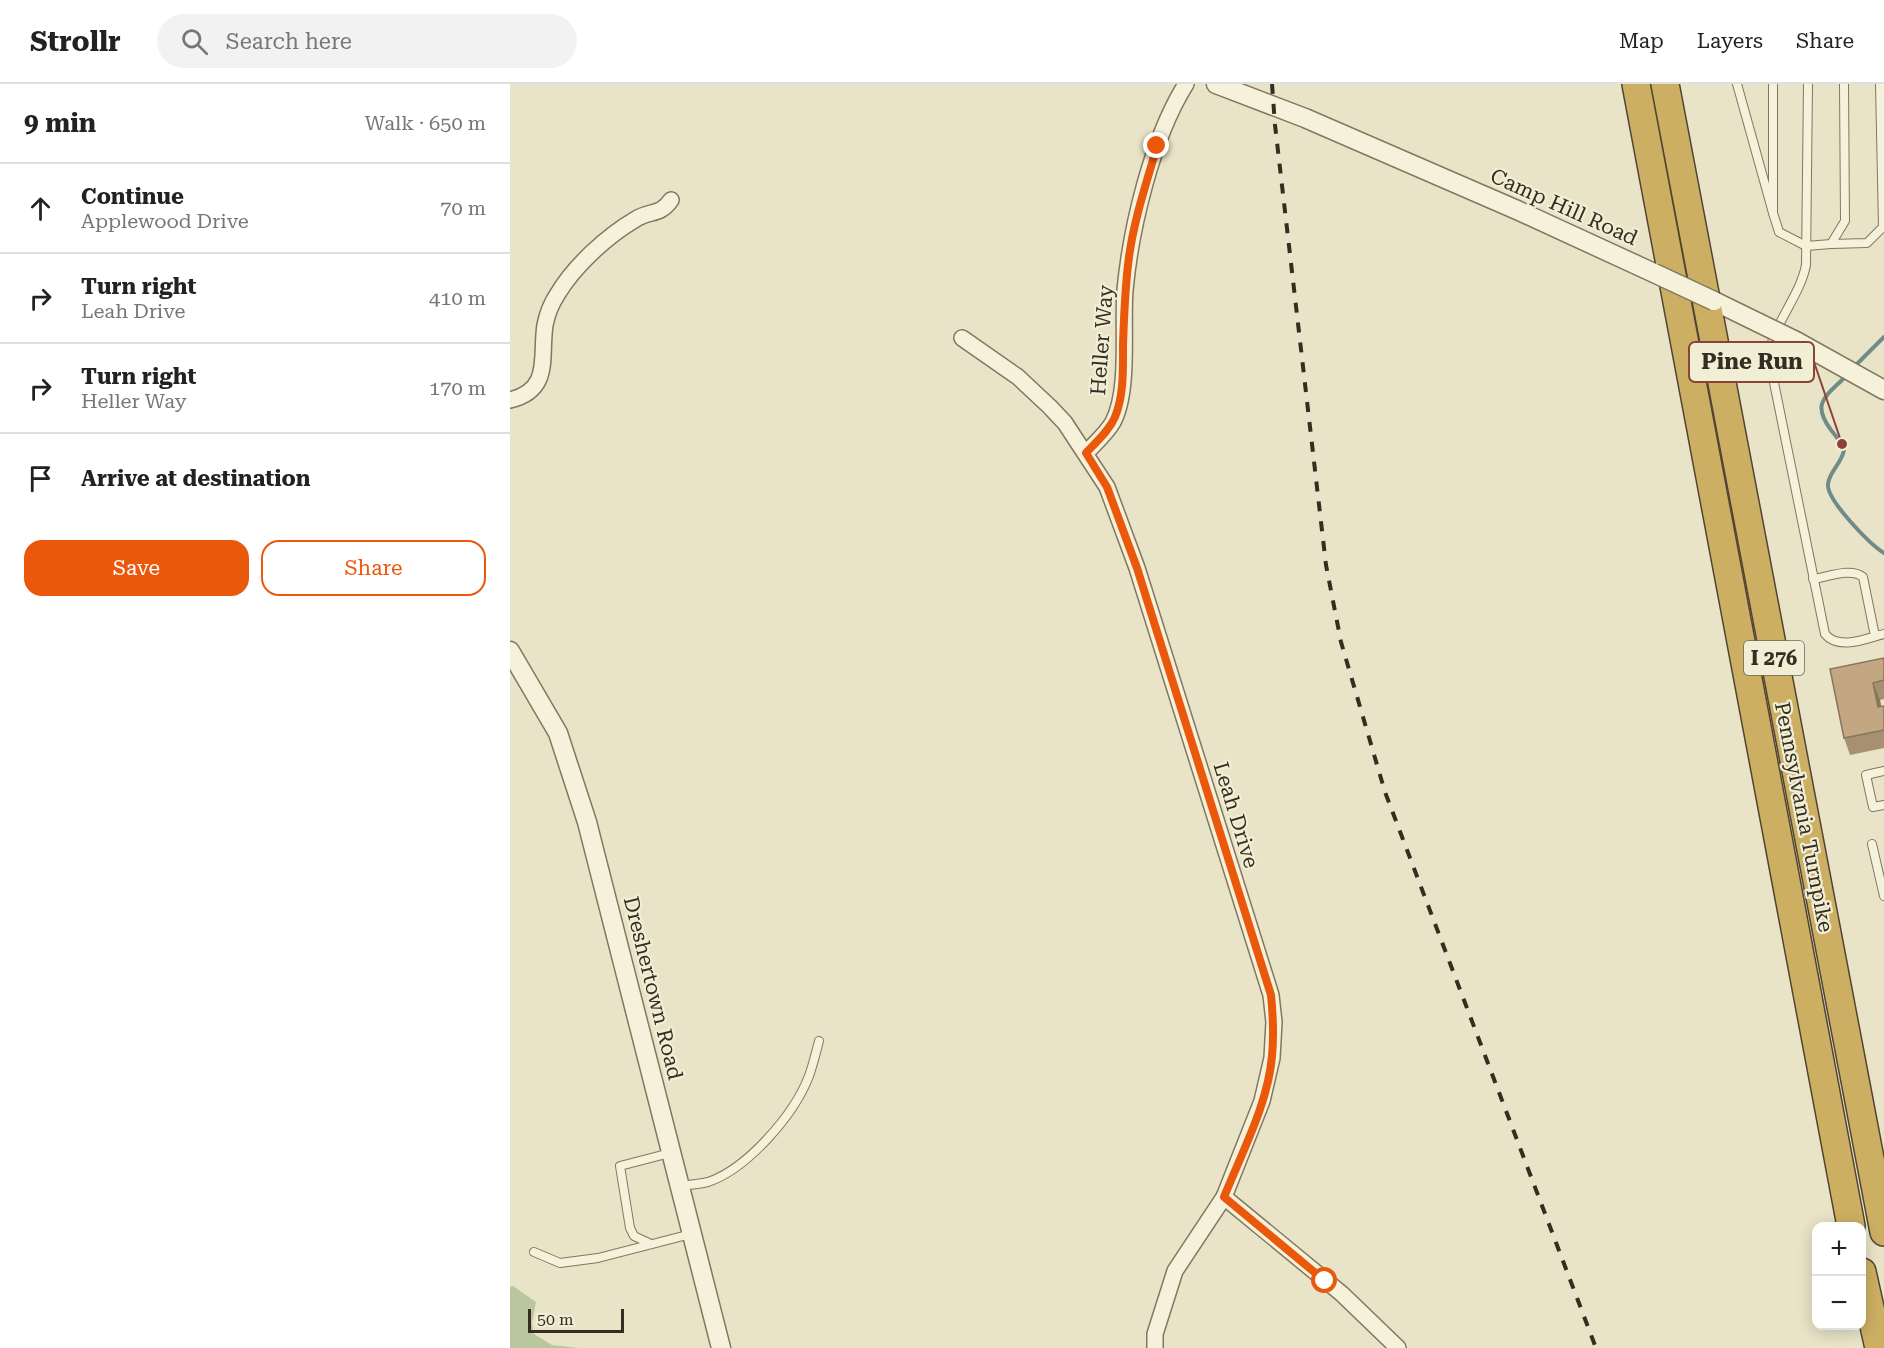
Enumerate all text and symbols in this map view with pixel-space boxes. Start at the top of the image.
search box [157,14,577,68]
text: Strollr [30,25,121,58]
icon: search [178,25,211,58]
text: Search here [226,29,352,54]
text: Map [1619,29,1664,53]
text: Layers [1697,29,1763,53]
text: Share [1796,29,1854,53]
text: 9 min [24,108,96,138]
text: Walk · 650 m [365,111,486,135]
route end [1143,132,1169,158]
street label: Camp Hill Road [1487,164,1642,250]
text: Continue [81,184,184,209]
icon: ahead [24,192,57,225]
text: 70 m [440,196,486,220]
text: Applewood Drive [81,209,249,233]
text: Turn right [81,274,196,299]
icon: right [24,282,57,315]
street label: Heller Way [1086,283,1118,396]
text: 410 m [429,286,486,310]
text: Leah Drive [81,299,185,323]
callout: Pine Run [1689,342,1814,382]
text: Pine Run [1701,349,1803,374]
text: Turn right [81,364,196,389]
icon: right [24,372,57,405]
text: 170 m [429,376,486,400]
text: Heller Way [81,389,186,413]
icon: arrive [24,462,57,495]
text: Arrive at destination [81,466,310,491]
button: Save [24,540,249,596]
button: Share [261,540,486,596]
road number: I 276 [1744,641,1804,675]
street label: Pennsylvania Turnpike [1770,700,1838,934]
street label: Leah Drive [1208,759,1264,871]
street label: Dreshertown Road [619,894,688,1083]
map controls [1812,1222,1866,1330]
button: + [1812,1222,1866,1276]
route start [1311,1267,1337,1293]
button: − [1812,1276,1866,1330]
scale bar [528,1306,624,1334]
text: 50 m [537,1310,574,1329]

